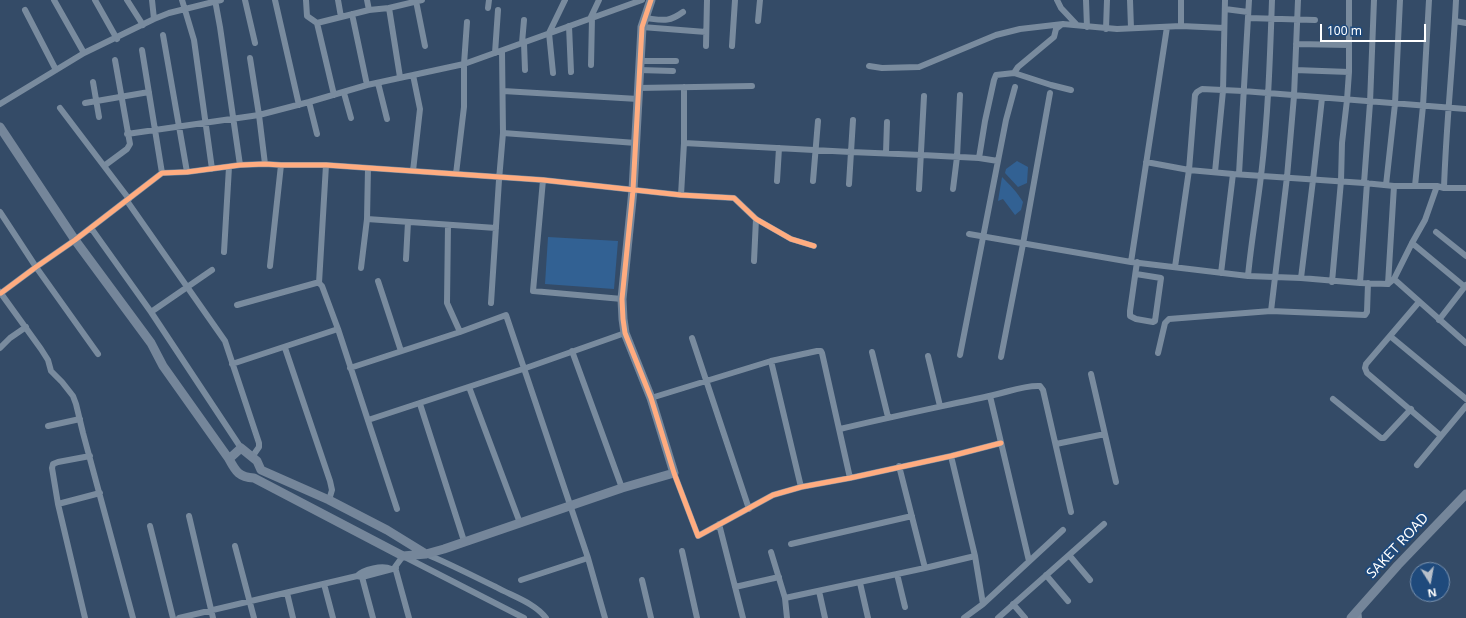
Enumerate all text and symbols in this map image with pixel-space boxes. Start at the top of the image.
scale bar [1322,16,1428,42]
text: 100 m [1327,22,1362,39]
street label: SAKET ROAD [1364,510,1432,582]
north arrow [1410,562,1450,602]
text: N [1426,585,1438,602]

